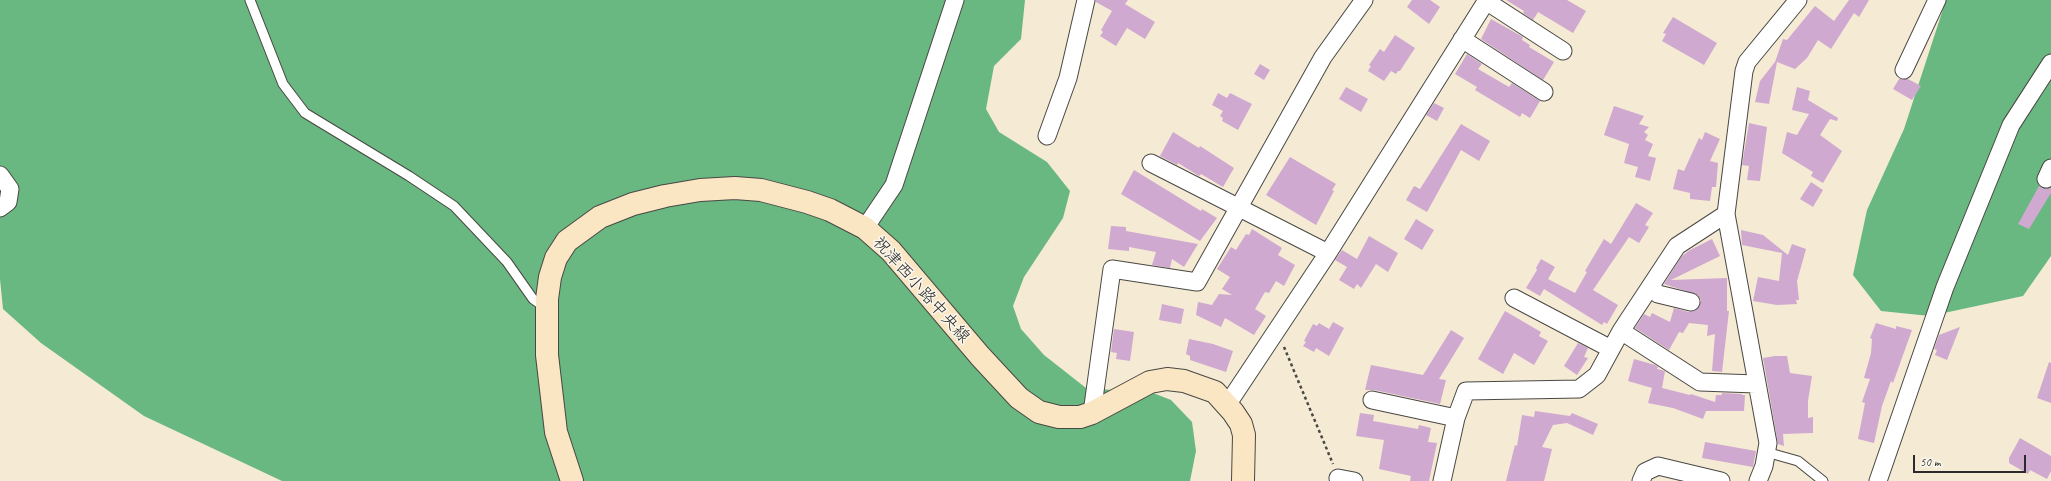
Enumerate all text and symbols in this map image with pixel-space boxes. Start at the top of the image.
street label: 祝津西小路中央線 [868,233,974,347]
scale bar [1915,447,2028,473]
text: 50 m [1920,454,1940,470]

